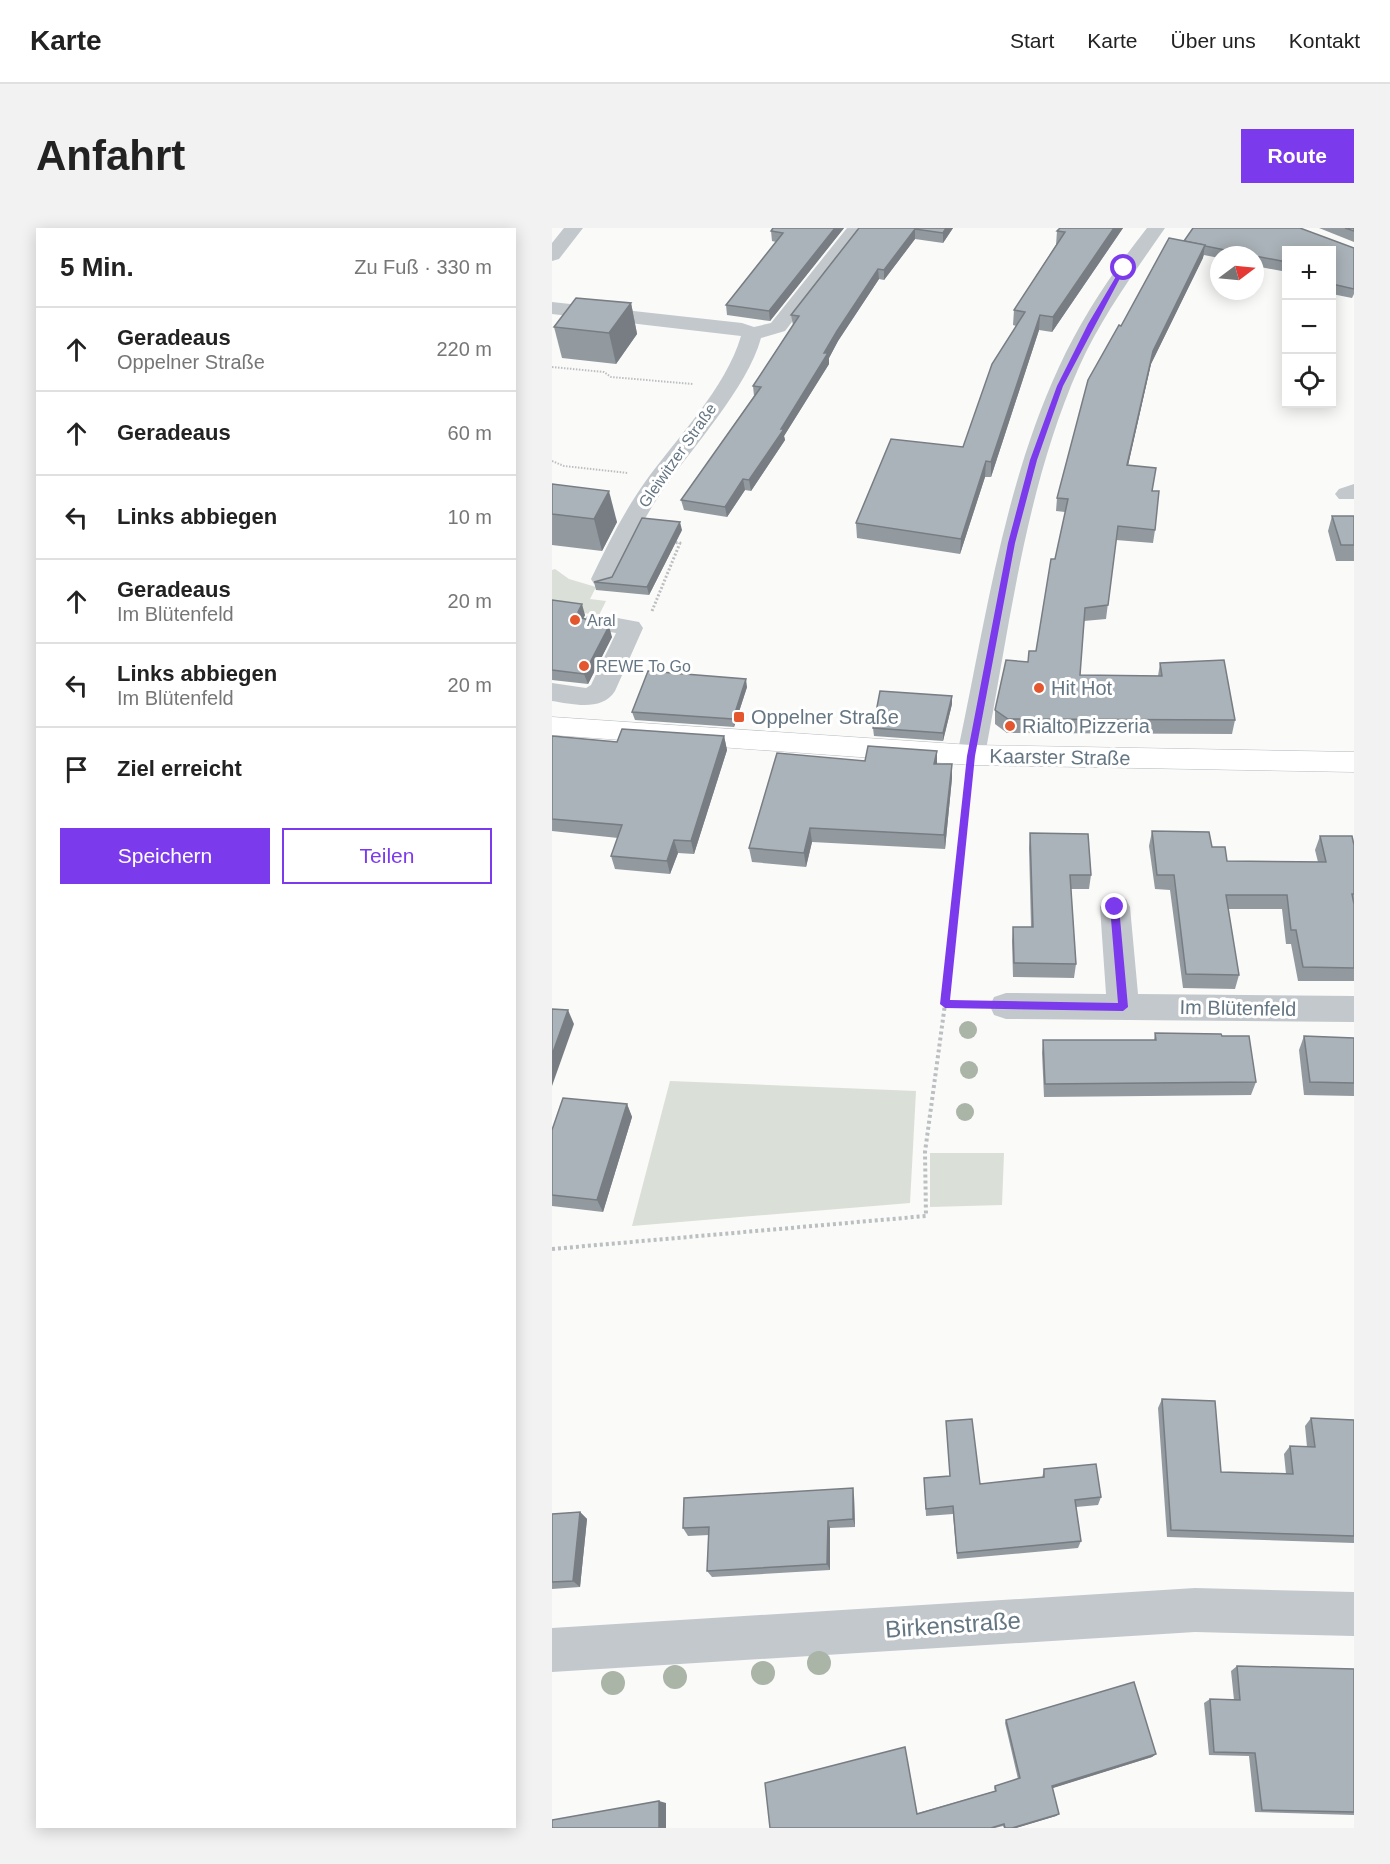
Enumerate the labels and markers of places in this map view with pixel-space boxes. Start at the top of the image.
place label: Aral [587,612,615,629]
marker: Aral [568,613,582,627]
place label: REWE To Go [596,658,691,675]
marker: REWE To Go [577,659,591,673]
place label: Hit Hot [1051,677,1113,699]
marker: Hit Hot [1032,681,1046,695]
place label: Oppelner Straße [751,706,899,728]
marker: Oppelner Straße [732,710,746,724]
place label: Rialto Pizzeria [1022,715,1151,737]
marker: Rialto Pizzeria [1003,719,1017,733]

